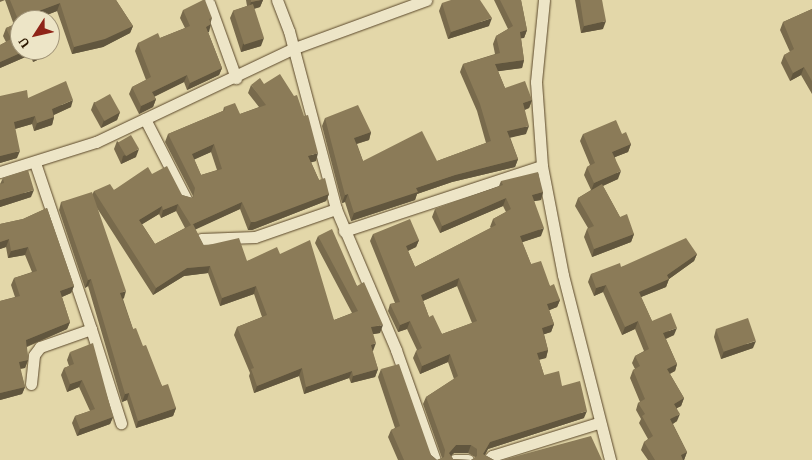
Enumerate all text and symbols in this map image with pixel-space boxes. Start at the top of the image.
north arrow [10,10,60,60]
text: U [13,33,34,53]

